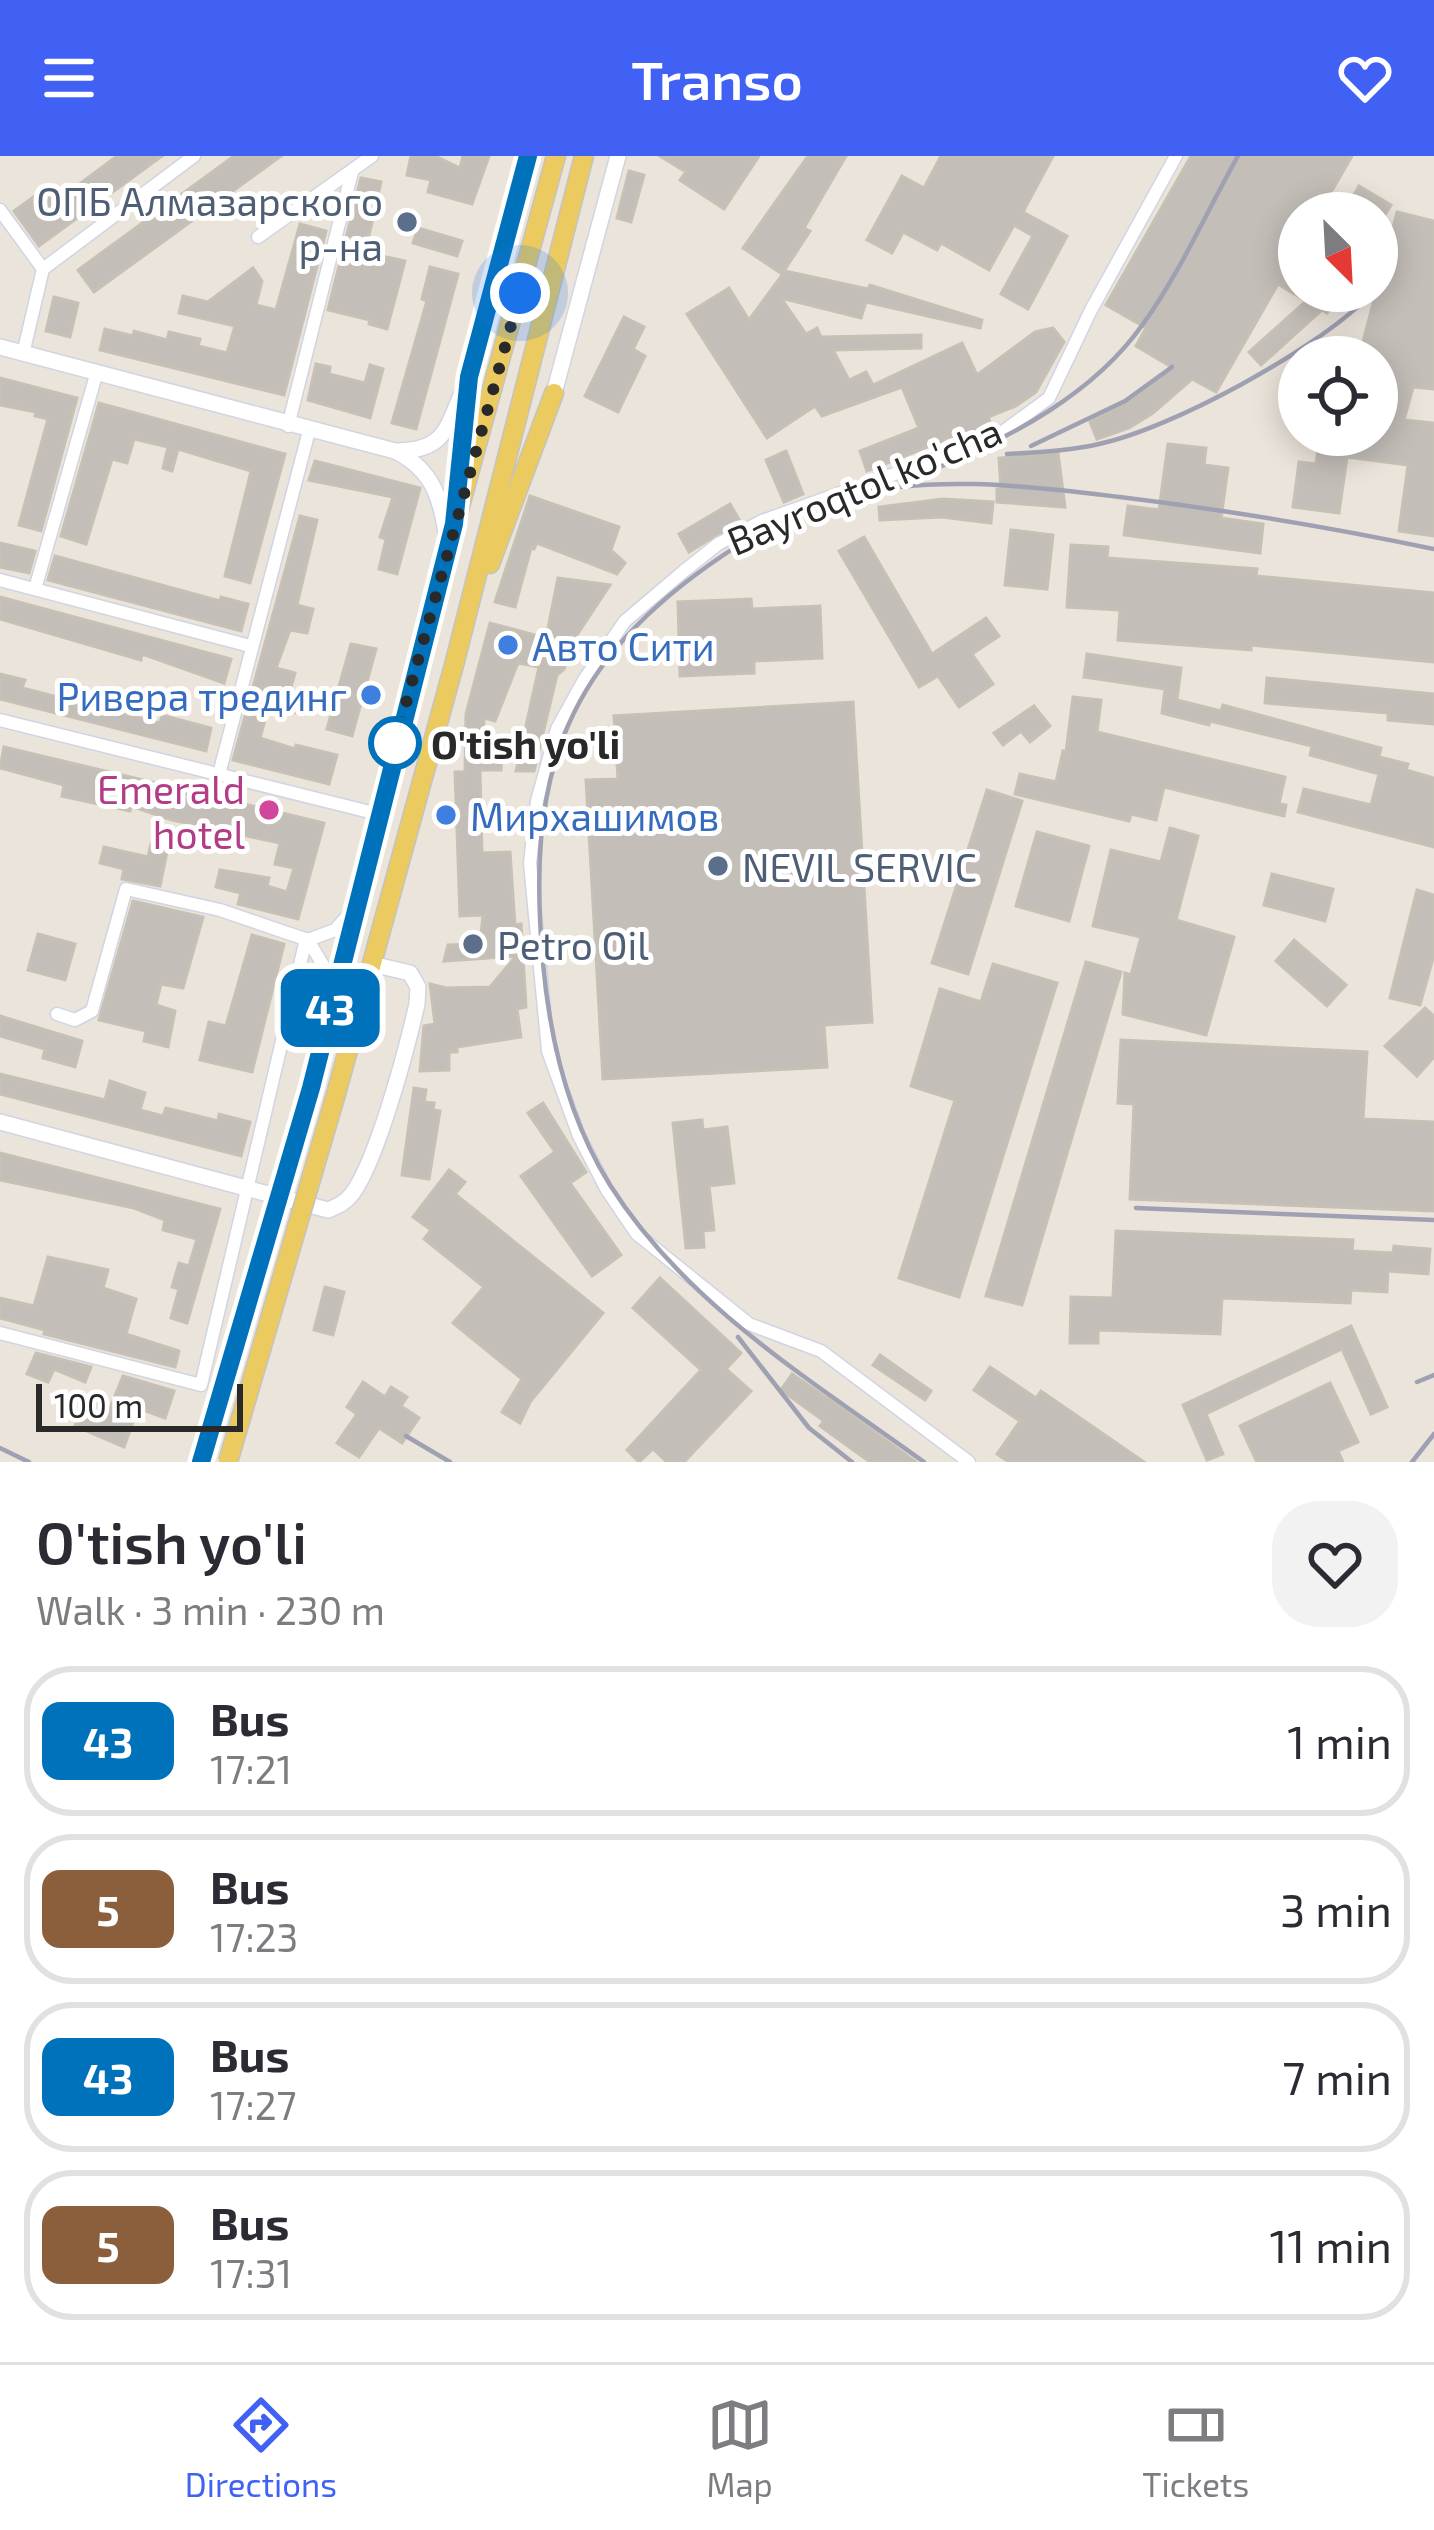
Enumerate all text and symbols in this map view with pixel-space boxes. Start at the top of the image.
icon: menu [36,45,102,111]
icon: heart [1332,45,1398,111]
text: Transo [631,46,803,111]
place label: ОПБ Алмазарского р-на [36,177,383,269]
north arrow [1278,192,1398,312]
map controls [1278,192,1398,456]
marker: ОПБ Алмазарского р-на [394,209,420,235]
your location [490,263,550,323]
button: locate [1278,336,1398,456]
street label: Bayroqtol ko'cha [720,406,1008,564]
place label: Авто Сити [532,622,715,669]
marker: Авто Сити [495,632,521,658]
place label: Ривера трединг [56,672,347,719]
marker: Ривера трединг [358,682,384,708]
marker: O'tish yo'li [370,718,420,768]
place label: O'tish yo'li [431,720,620,768]
place label: Emerald hotel [97,765,245,857]
place label: Мирхашимов [470,792,719,839]
marker: Emerald hotel [256,797,282,823]
marker: Мирхашимов [433,802,459,828]
place label: NEVIL SERVIC [742,843,977,890]
marker: NEVIL SERVIC [705,853,731,879]
place label: Petro Oil [497,921,649,968]
marker: Petro Oil [460,931,486,957]
line badge: 43 [276,969,384,1047]
text: 43 [305,983,355,1033]
scale bar [36,1378,243,1431]
text: 100 m [54,1385,143,1425]
button: heart [1272,1501,1398,1627]
text: O'tish yo'li [36,1507,307,1575]
text: Walk · 3 min · 230 m [36,1586,385,1633]
text: Bus [210,1691,289,1745]
text: 1 min [1287,1714,1392,1768]
text: 43 [83,1716,133,1766]
text: 17:21 [210,1745,292,1792]
text: Bus [210,1859,289,1913]
text: 3 min [1280,1882,1392,1936]
text: 5 [96,1884,120,1934]
text: 17:23 [210,1913,298,1960]
text: Bus [210,2027,289,2081]
text: 7 min [1282,2050,1392,2104]
text: 43 [83,2052,133,2102]
text: 17:27 [210,2081,297,2128]
text: Bus [210,2195,289,2249]
text: 11 min [1269,2218,1392,2272]
text: 5 [96,2220,120,2270]
text: 17:31 [210,2249,292,2296]
tab: Directions [185,2392,337,2504]
tab: Map [707,2392,773,2504]
tab: Tickets [1142,2392,1249,2504]

